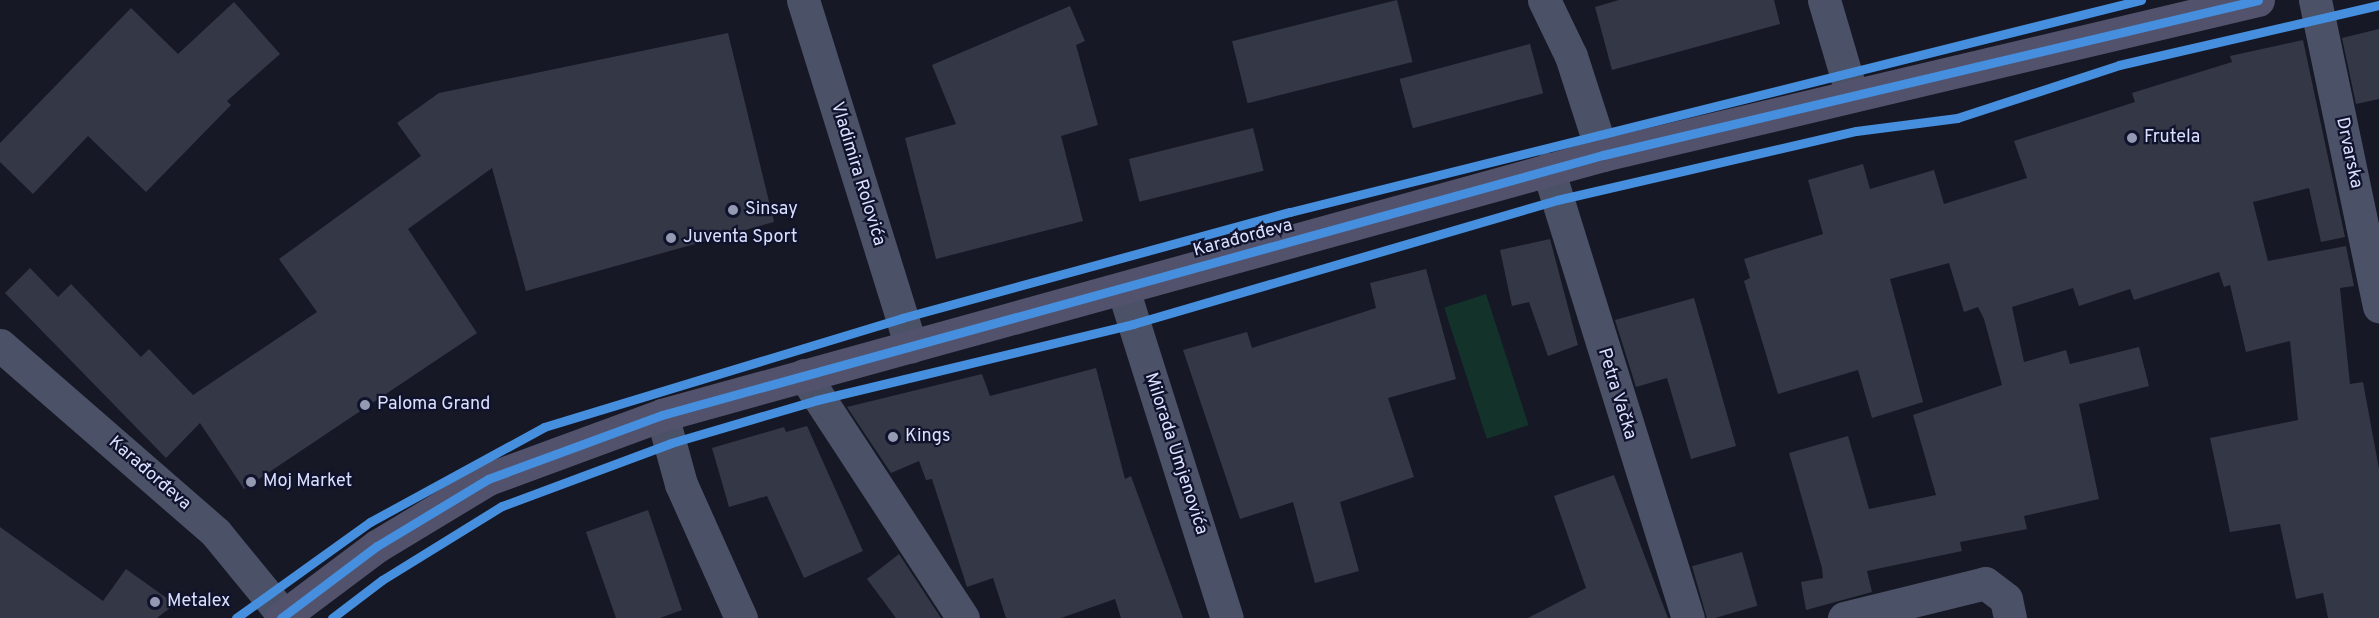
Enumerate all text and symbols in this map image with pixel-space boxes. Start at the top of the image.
street label: Vladimira Rolovića [825,99,889,249]
street label: Drvarska [2330,116,2366,190]
place label: Frutela [2144,127,2200,149]
marker: Frutela [2125,131,2139,145]
place label: Sinsay [745,199,798,221]
marker: Sinsay [726,203,740,217]
street label: Karađorđeva [1191,215,1295,263]
place label: Juventa Sport [683,227,798,249]
marker: Juventa Sport [664,231,678,245]
street label: Petra Vačka [1592,345,1640,443]
street label: Milorada Umjenovića [1139,370,1211,538]
place label: Paloma Grand [377,394,490,416]
marker: Paloma Grand [358,398,372,412]
place label: Kings [905,426,950,448]
marker: Kings [886,430,900,444]
street label: Karađorđeva [103,432,195,516]
place label: Moj Market [263,471,352,493]
marker: Moj Market [244,475,258,489]
place label: Metalex [167,591,230,613]
marker: Metalex [148,595,162,609]

